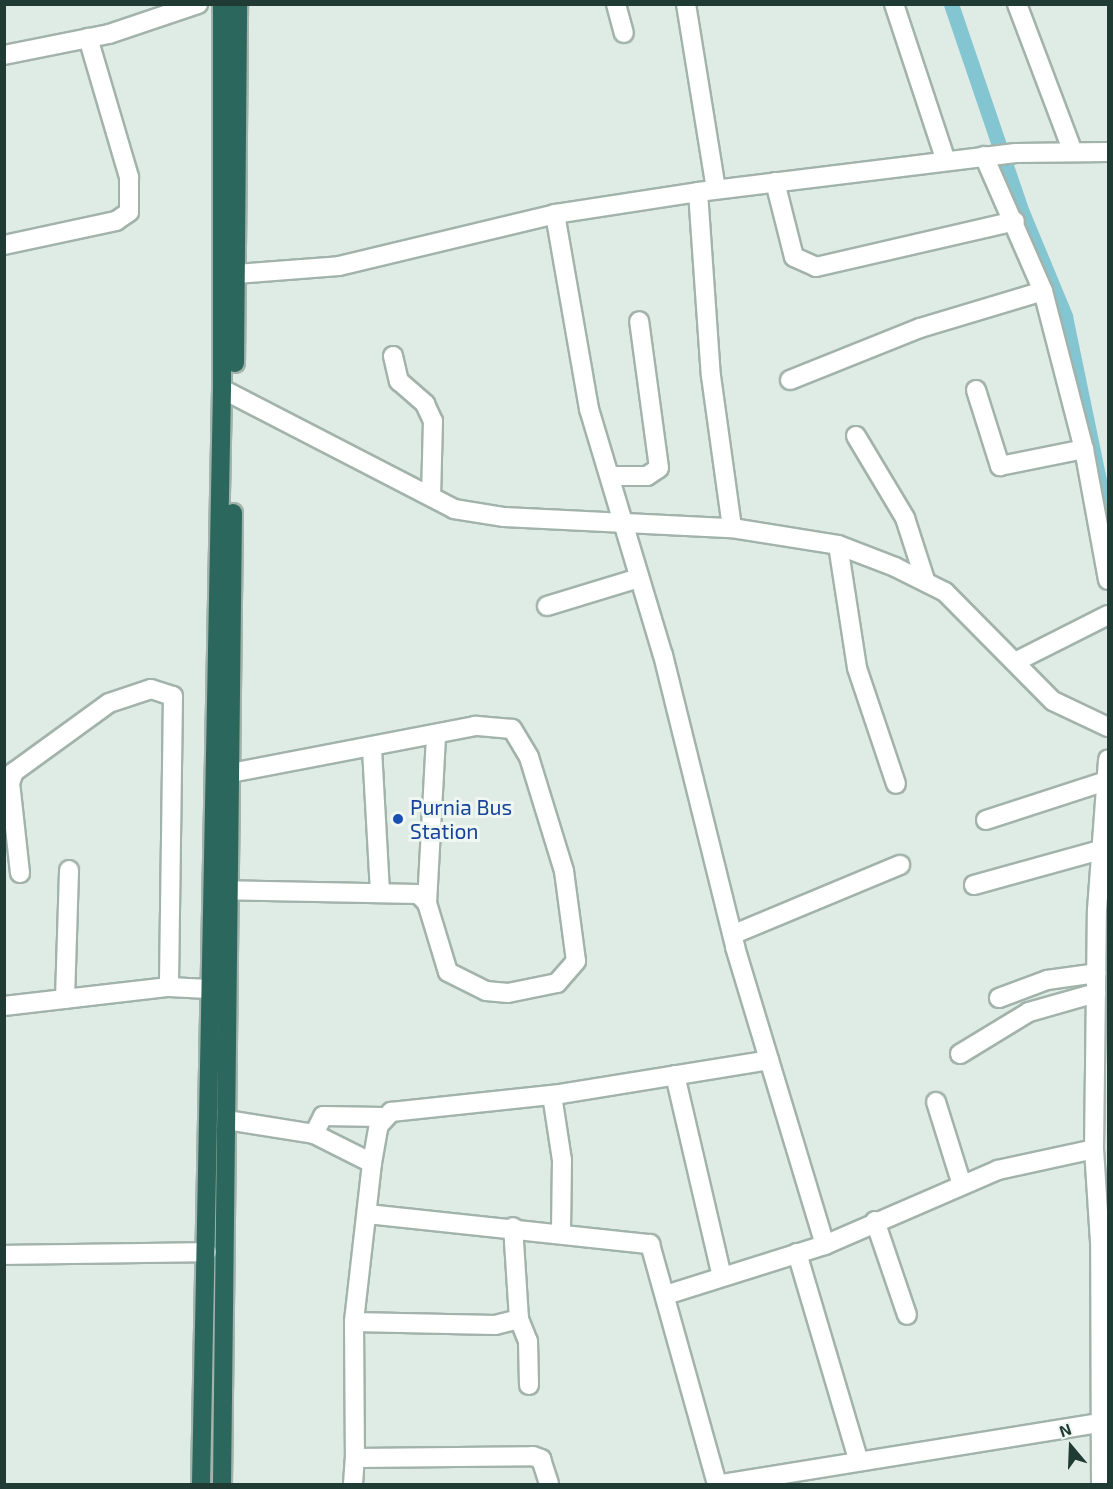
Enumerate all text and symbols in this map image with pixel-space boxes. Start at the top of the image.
place label: Purnia Bus Station [410,794,512,844]
marker: Purnia Bus Station [391,812,405,826]
north arrow [1041,1417,1101,1477]
text: N [1056,1419,1074,1440]

